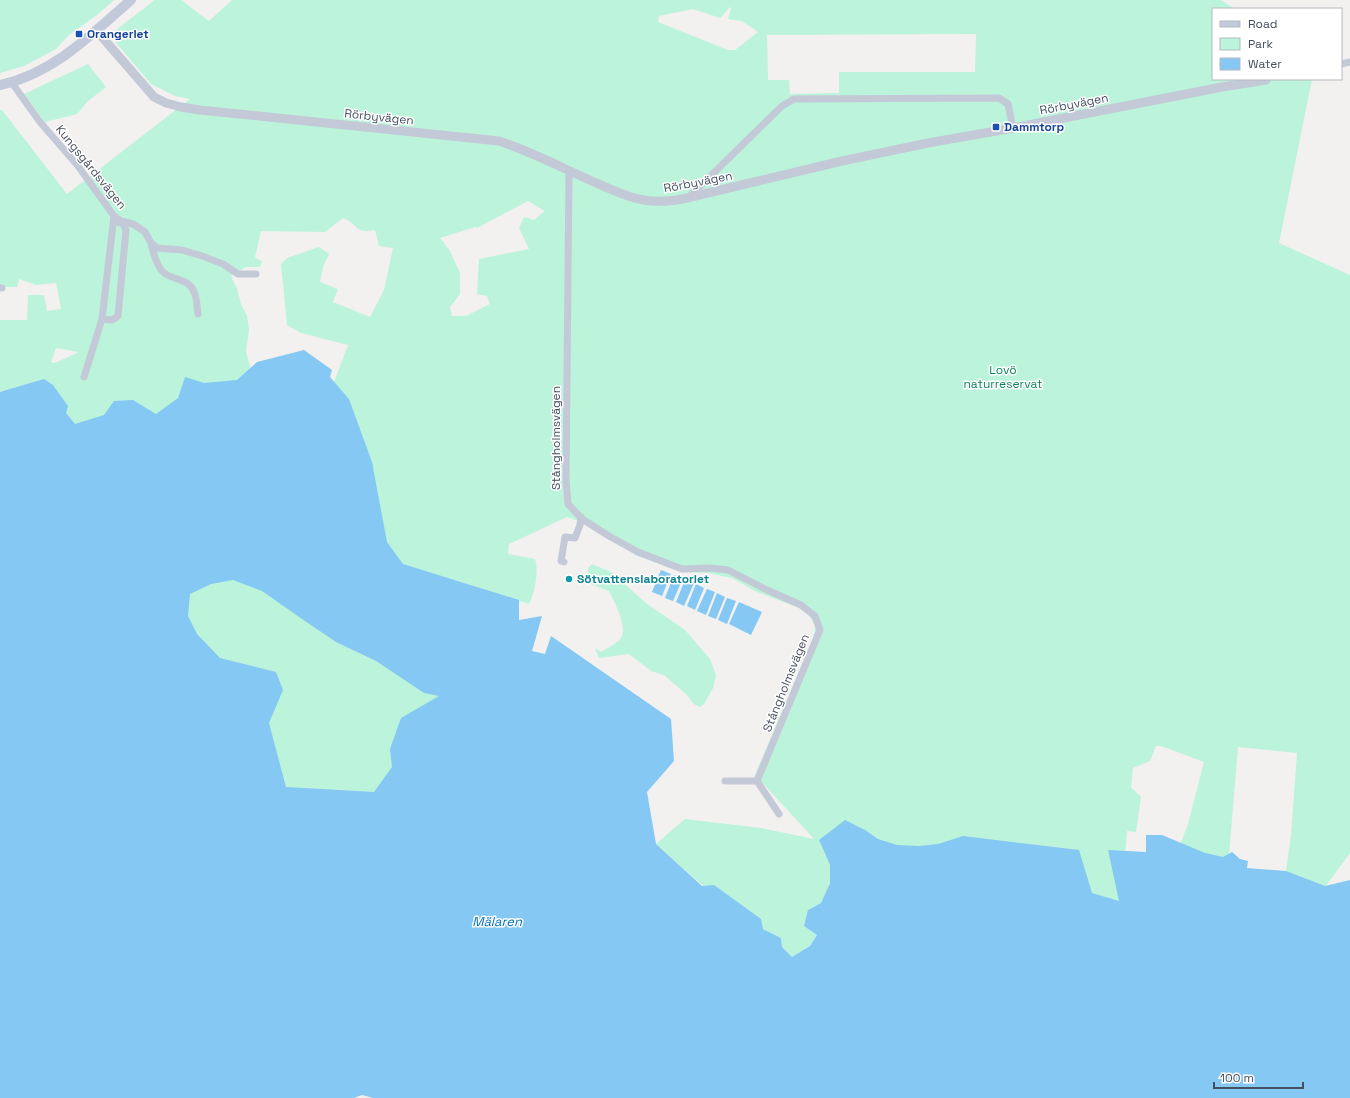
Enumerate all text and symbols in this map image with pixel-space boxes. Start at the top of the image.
legend [1212,8,1342,80]
text: Road [1248,16,1277,32]
place label: Orangeriet [87,26,149,42]
marker: Orangeriet [74,29,84,39]
text: Park [1248,36,1273,52]
text: Water [1248,56,1282,72]
street label: Rörbyvägen [1038,89,1110,119]
street label: Rörbyvägen [343,105,415,129]
place label: Dammtorp [1004,119,1065,135]
street label: Kungsgårdsvägen [52,122,130,212]
marker: Dammtorp [991,122,1001,132]
street label: Rörbyvägen [662,167,734,197]
park label: Lovö naturreservat [964,362,1042,392]
street label: Stångholmsvägen [548,386,564,490]
place label: Sötvattenslaboratoriet [577,571,709,587]
marker: Sötvattenslaboratoriet [564,574,574,584]
street label: Stångholmsvägen [759,632,813,734]
water label: Mälaren [472,913,523,930]
scale bar [1214,1064,1303,1090]
text: 100 m [1220,1070,1254,1086]

